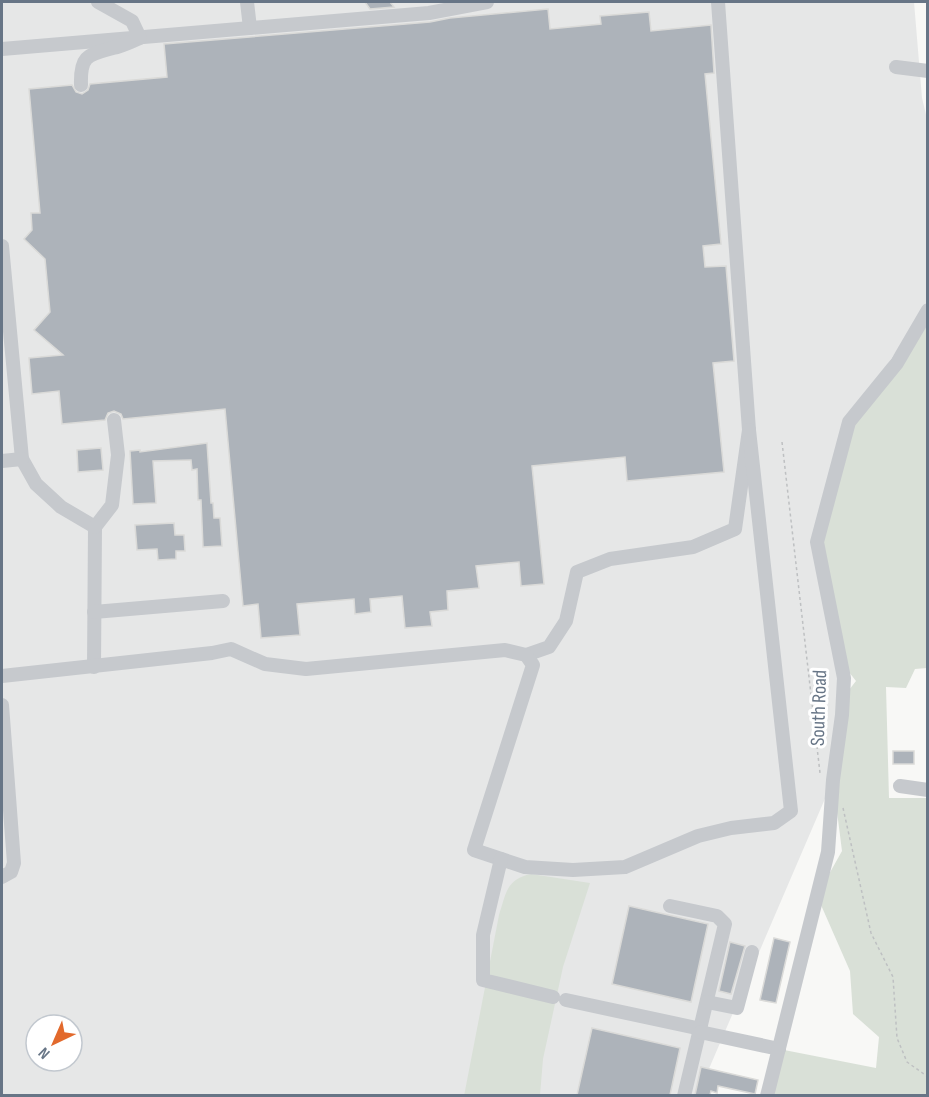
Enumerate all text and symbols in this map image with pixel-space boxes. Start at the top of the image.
street label: South Road [806,669,832,747]
north arrow [24,1013,84,1073]
text: N [35,1043,54,1063]

